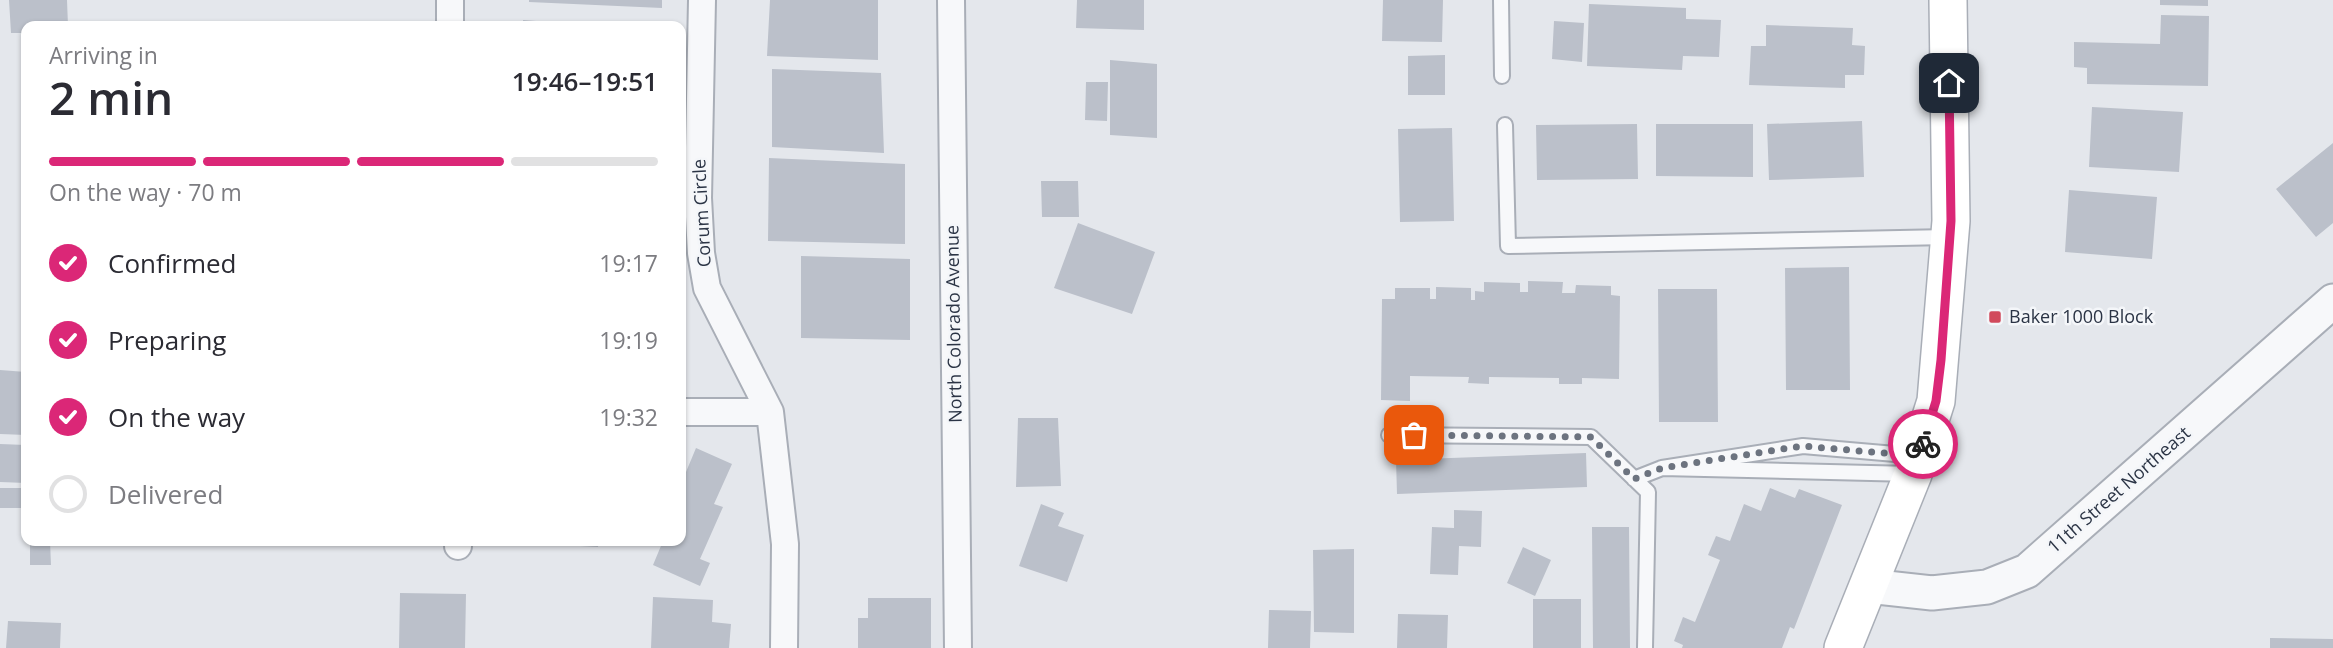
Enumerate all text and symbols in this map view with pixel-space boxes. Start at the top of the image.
text: Arriving in [49,39,158,71]
pin [1919,53,1979,113]
text: 19:46–19:51 [512,63,658,99]
icon: home [1930,64,1968,102]
text: 2 min [49,66,173,128]
street label: Corum Circle [686,158,716,268]
text: On the way · 70 m [49,176,242,208]
street label: North Colorado Avenue [939,225,967,423]
icon: check [49,244,87,282]
text: Confirmed [108,245,236,281]
text: 19:17 [599,247,658,279]
place label: Baker 1000 Block [2009,304,2154,328]
marker: Baker 1000 Block [1987,309,2003,325]
icon: check [49,321,87,359]
text: Preparing [108,322,226,358]
text: 19:19 [599,324,658,356]
icon: check [49,398,87,436]
text: On the way [108,399,245,435]
text: 19:32 [599,401,658,433]
pin [1384,405,1444,465]
courier [1888,409,1958,479]
icon: bag [1395,416,1433,454]
street label: 11th Street Northeast [2042,420,2195,558]
icon: bike [1904,425,1942,463]
text: Delivered [108,476,223,512]

